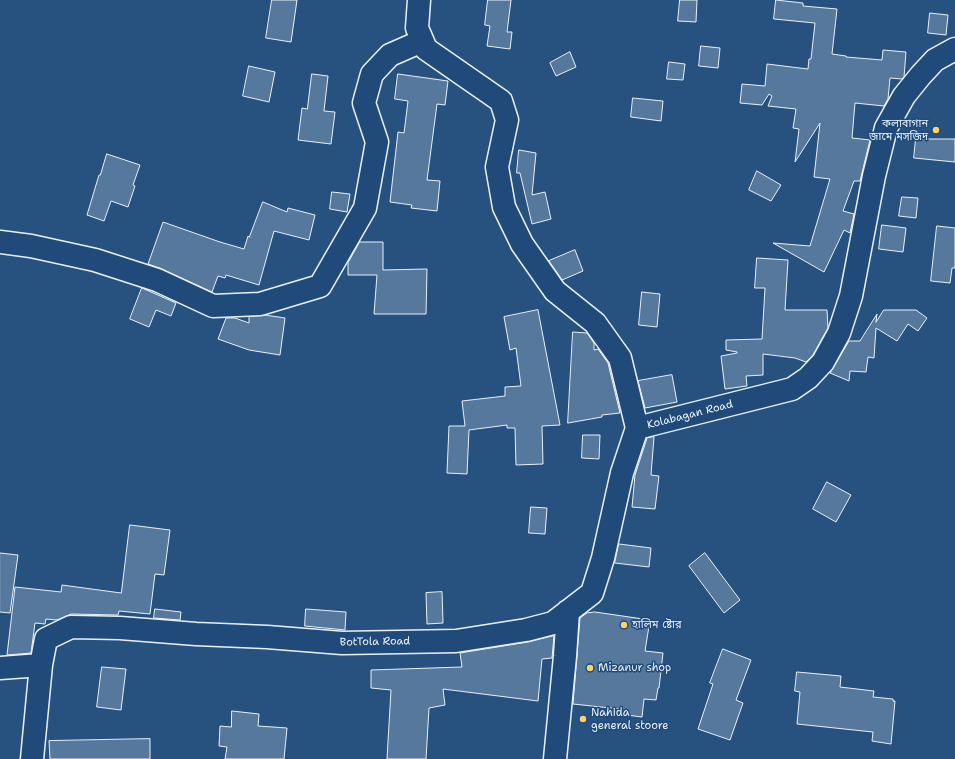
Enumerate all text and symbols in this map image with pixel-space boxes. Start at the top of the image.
place label: কলাবাগান জামে মসজিদ [869,117,928,143]
marker: কলাবাগান জামে মসজিদ [931,125,941,135]
street label: Kolabagan Road [646,398,734,432]
place label: হালিম ষ্টোর [632,618,682,632]
marker: হালিম ষ্টোর [619,620,629,630]
street label: BotTola Road [340,635,410,649]
place label: Mizanur shop [598,661,671,675]
marker: Mizanur shop [585,663,595,673]
place label: Nahida general stoore [591,706,669,732]
marker: Nahida general stoore [578,714,588,724]

